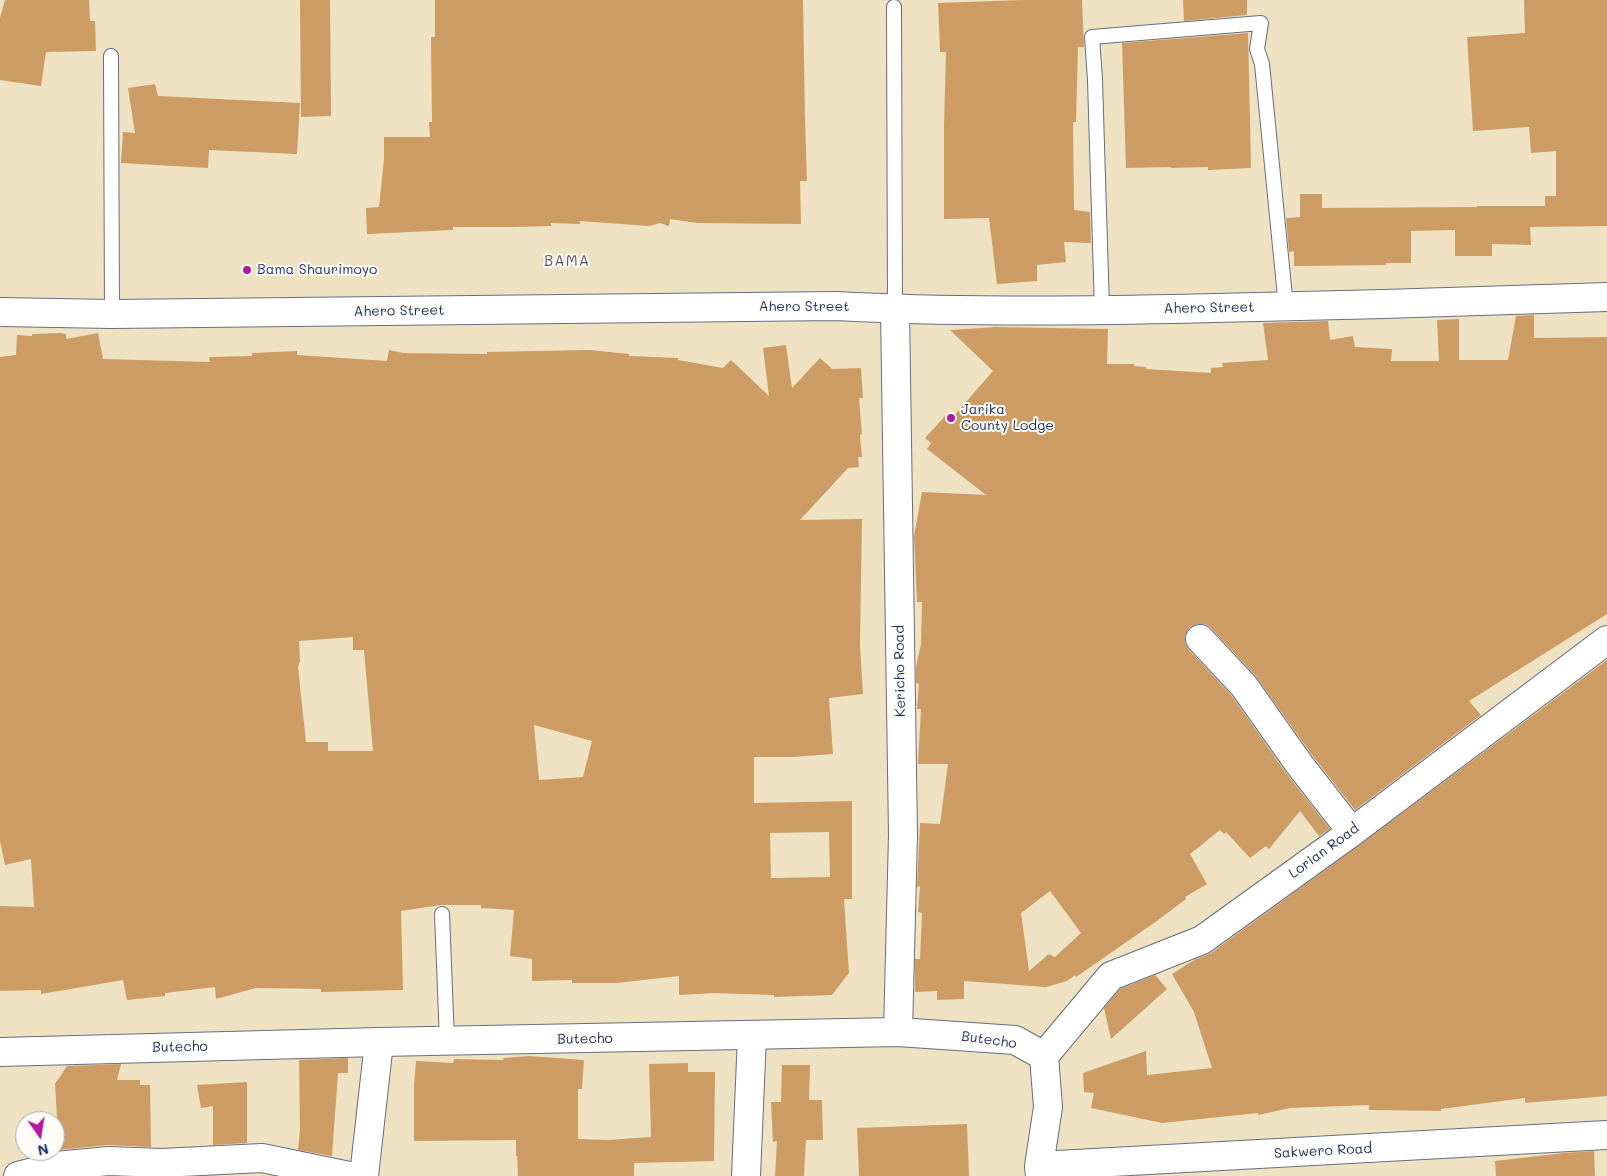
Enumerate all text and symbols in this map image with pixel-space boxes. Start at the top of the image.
district label: BAMA [543,252,591,270]
place label: Bama Shaurimoyo [257,262,377,278]
marker: Bama Shaurimoyo [241,264,253,276]
street label: Ahero Street [759,299,849,315]
street label: Ahero Street [1164,299,1254,317]
street label: Ahero Street [354,302,444,320]
place label: Jarika County Lodge [961,402,1054,434]
marker: Jarika County Lodge [945,412,957,424]
street label: Kericho Road [891,625,909,717]
street label: Lorian Road [1286,820,1362,882]
street label: Butecho [960,1028,1018,1052]
street label: Butecho [557,1030,613,1048]
street label: Butecho [152,1038,208,1056]
north arrow [15,1111,65,1161]
text: N [36,1140,51,1161]
street label: Sakwero Road [1274,1140,1372,1162]

